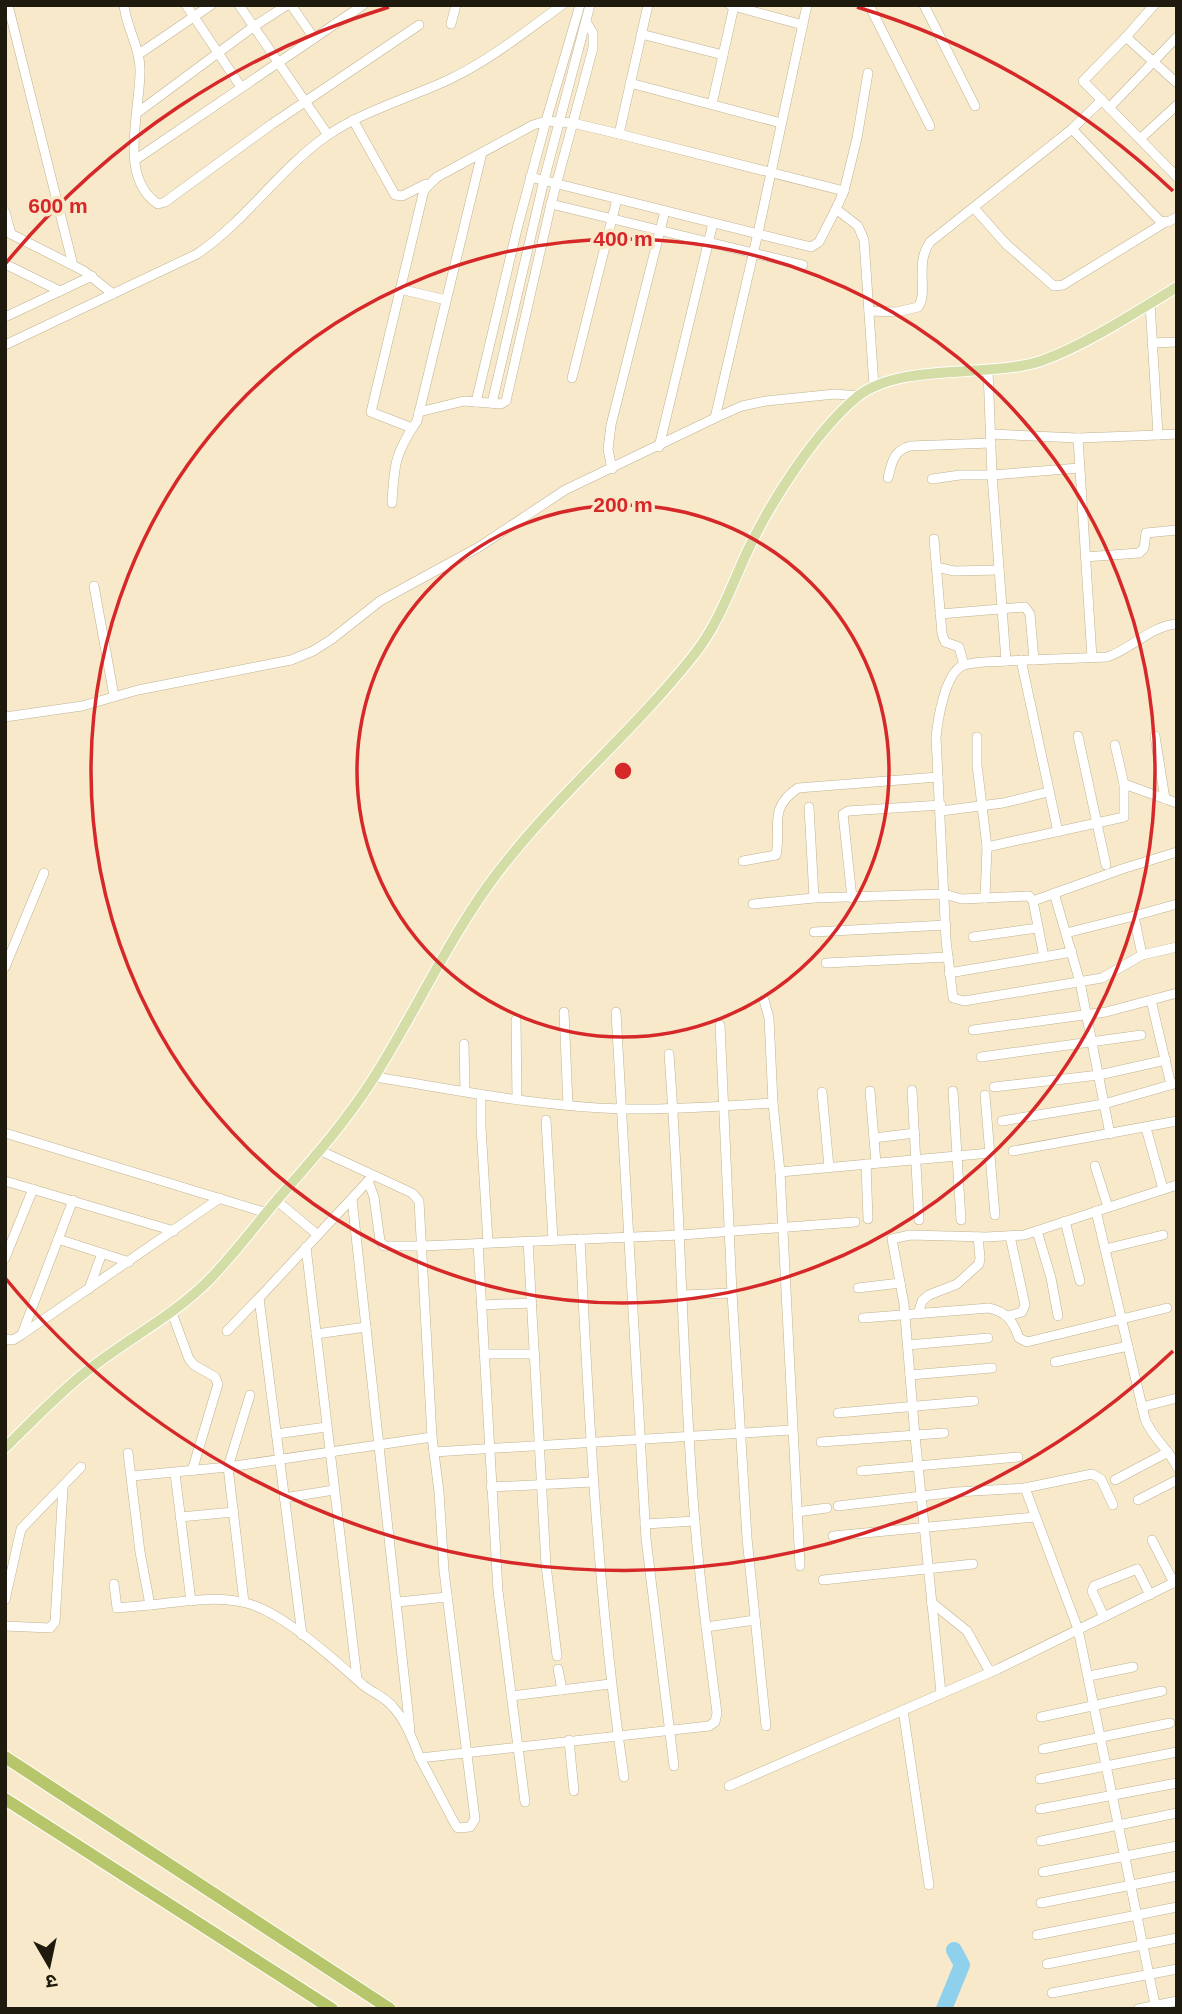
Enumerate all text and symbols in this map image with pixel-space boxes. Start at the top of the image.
text: 600 m [28,194,88,217]
text: 400 m [593,227,653,250]
text: 200 m [593,493,653,516]
centre of rings [611,759,635,783]
north arrow [14,1930,84,2000]
text: उ [44,1970,59,1993]

